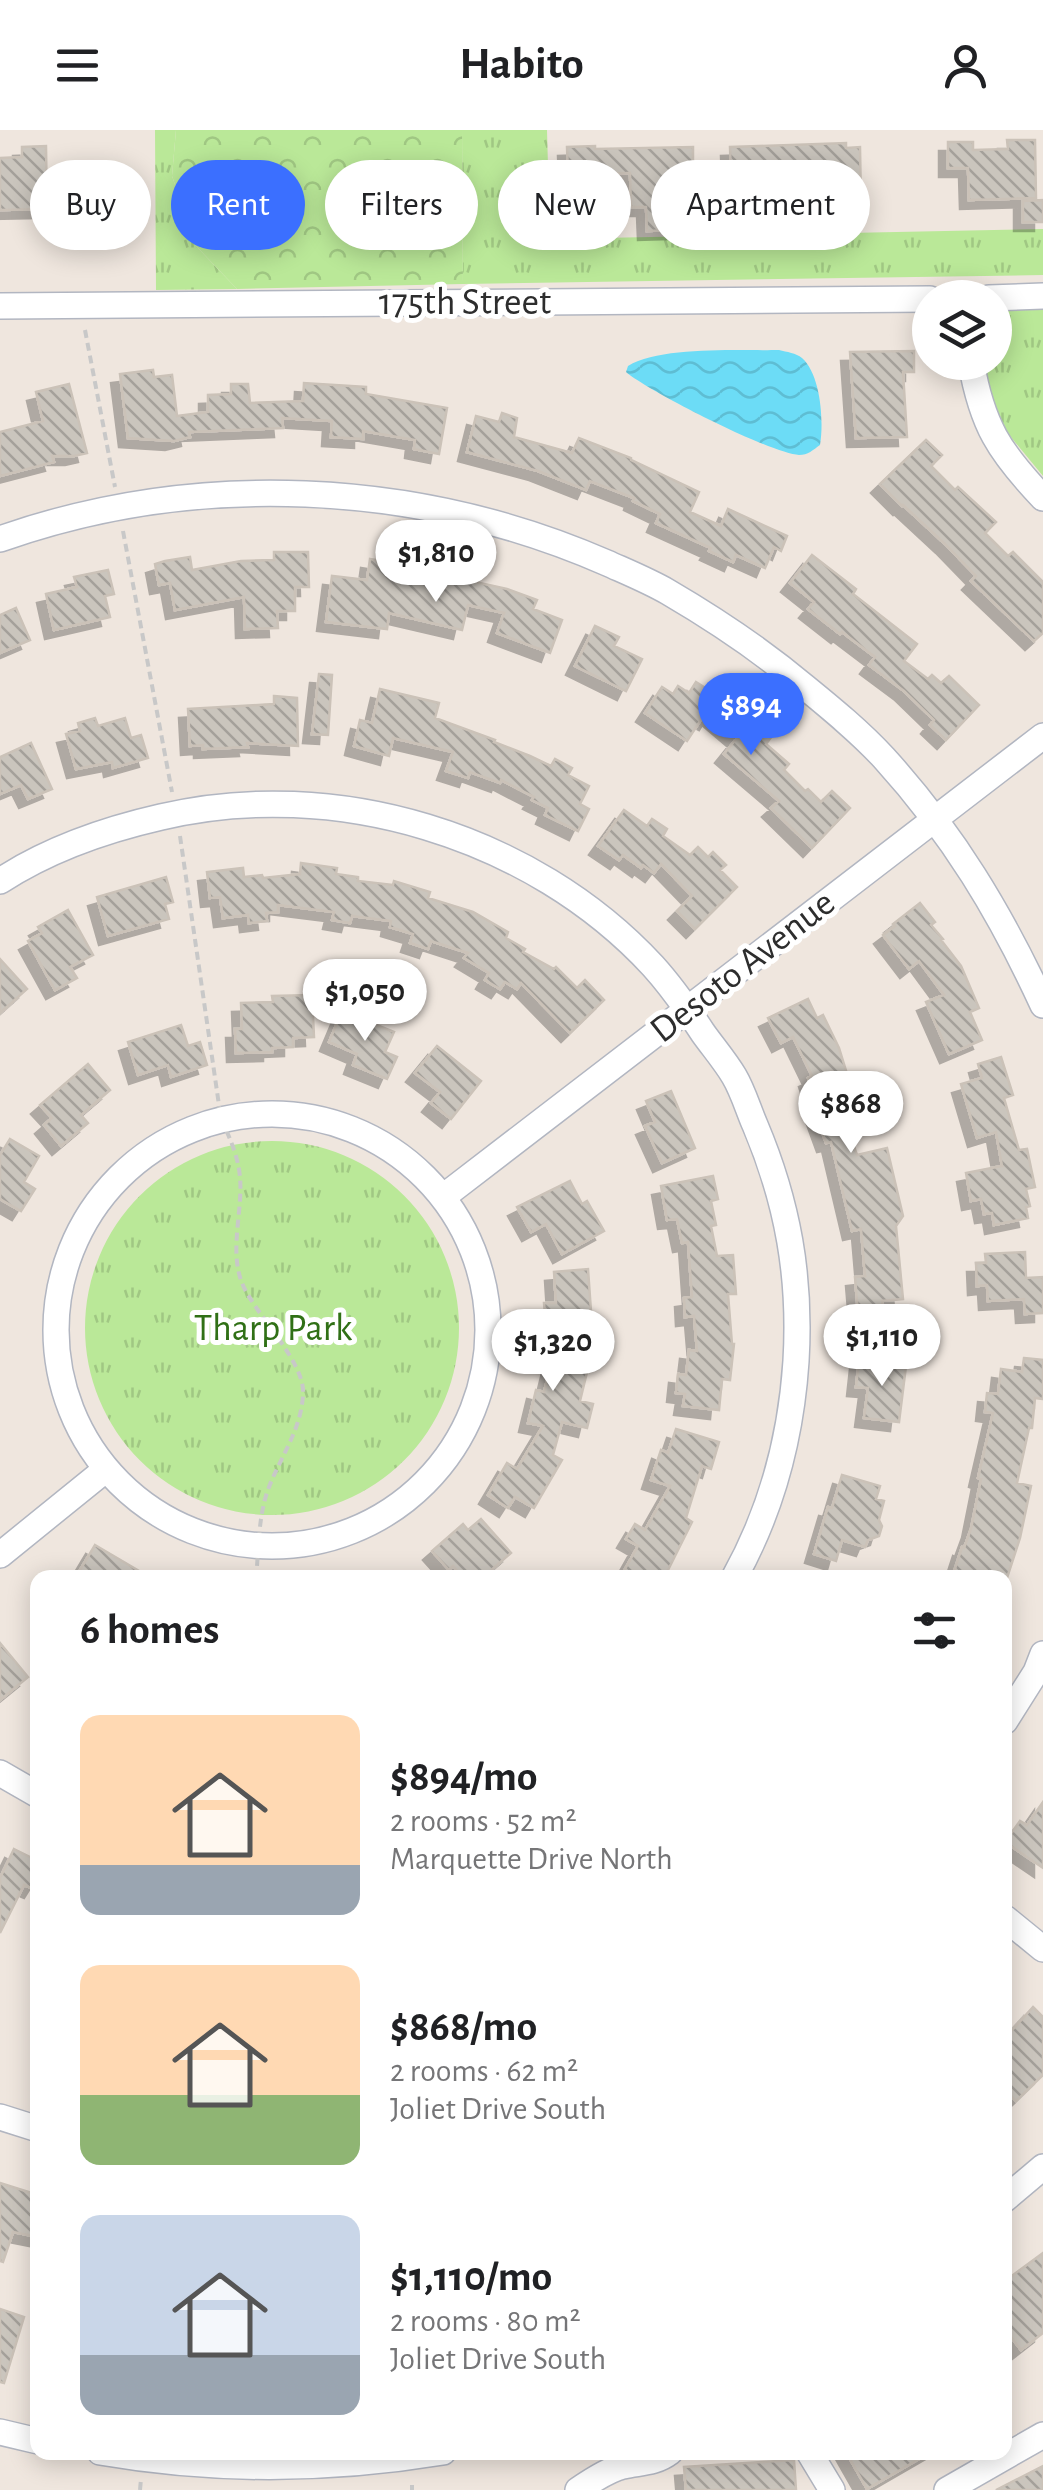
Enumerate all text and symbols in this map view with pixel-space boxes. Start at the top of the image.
icon: menu [50,38,105,93]
icon: person [938,38,993,93]
text: Habito [459,42,584,87]
chip: Buy [30,160,151,250]
chip: Rent [171,160,305,250]
chip: Filters [325,160,478,250]
chip: New [498,160,631,250]
chip: Apartment [651,160,870,250]
map controls [912,280,1012,380]
button: layers [912,280,1012,380]
street label: 175th Street [379,284,551,322]
pin: $1,810 [355,520,517,605]
text: $1,810 [397,536,475,568]
pin: $894 [692,673,810,758]
text: $894 [720,689,782,721]
street label: Desoto Avenue [644,884,842,1050]
pin: $1,050 [284,959,446,1044]
text: $1,050 [325,975,405,1007]
pin: $868 [792,1071,910,1156]
text: $868 [820,1087,882,1119]
pin: $1,110 [801,1304,963,1389]
pin: $1,320 [472,1309,634,1394]
park label: Tharp Park [194,1310,353,1348]
text: $1,110 [846,1320,918,1352]
text: $1,320 [514,1325,592,1357]
icon: filters [907,1603,962,1658]
text: 6 homes [80,1609,219,1651]
icon: home [160,1755,280,1875]
text: $894/mo [390,1756,538,1798]
text: 2 rooms · 52 m² [390,1805,577,1837]
text: Marquette Drive North [390,1843,673,1875]
icon: home [160,2005,280,2125]
text: $868/mo [390,2006,537,2048]
text: 2 rooms · 62 m² [390,2055,578,2087]
text: Joliet Drive South [390,2093,606,2125]
icon: home [160,2255,280,2375]
text: $1,110/mo [390,2256,552,2298]
text: 2 rooms · 80 m² [390,2305,581,2337]
text: Joliet Drive South [390,2343,606,2375]

